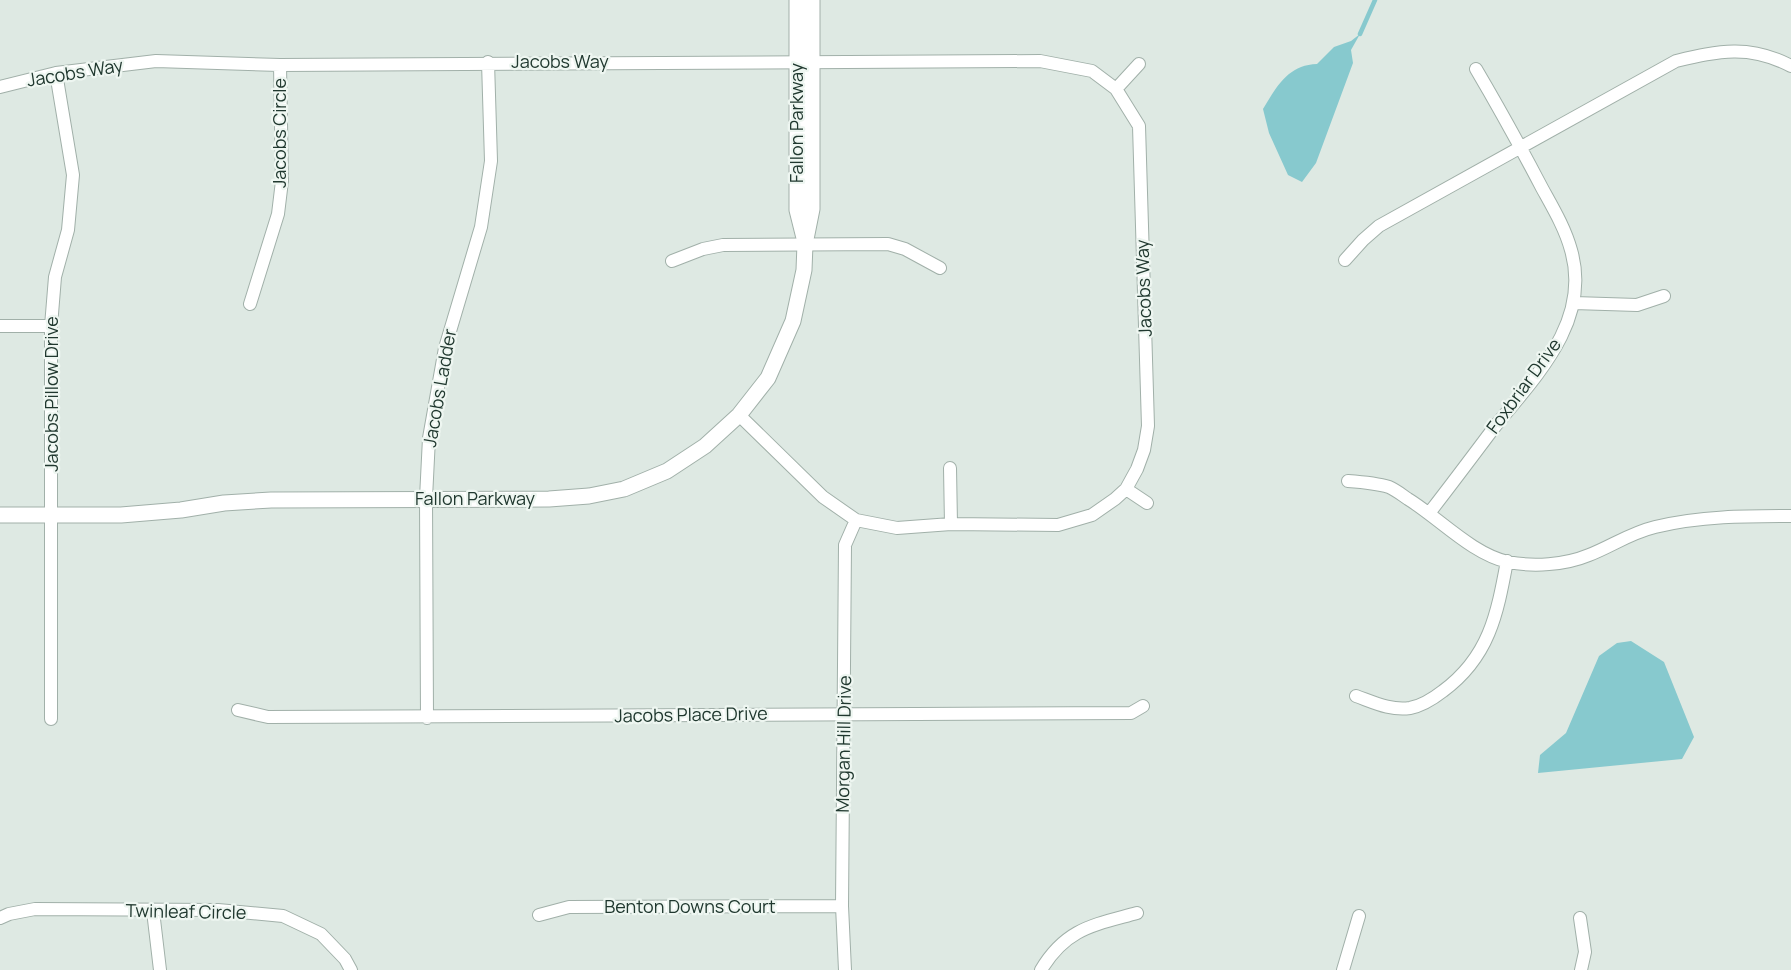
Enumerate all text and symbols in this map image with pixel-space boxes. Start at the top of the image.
street label: Jacobs Way [511,49,609,73]
street label: Jacobs Way [25,52,125,91]
street label: Fallon Parkway [784,62,808,183]
street label: Jacobs Circle [267,78,291,188]
street label: Jacobs Way [1129,239,1157,337]
street label: Jacobs Pillow Drive [39,316,63,472]
street label: Jacobs Ladder [417,326,461,449]
street label: Foxbriar Drive [1480,333,1566,438]
street label: Fallon Parkway [415,486,536,510]
street label: Morgan Hill Drive [830,675,856,813]
street label: Jacobs Place Drive [614,701,768,727]
street label: Benton Downs Court [604,894,776,918]
street label: Twinleaf Circle [125,898,247,924]

